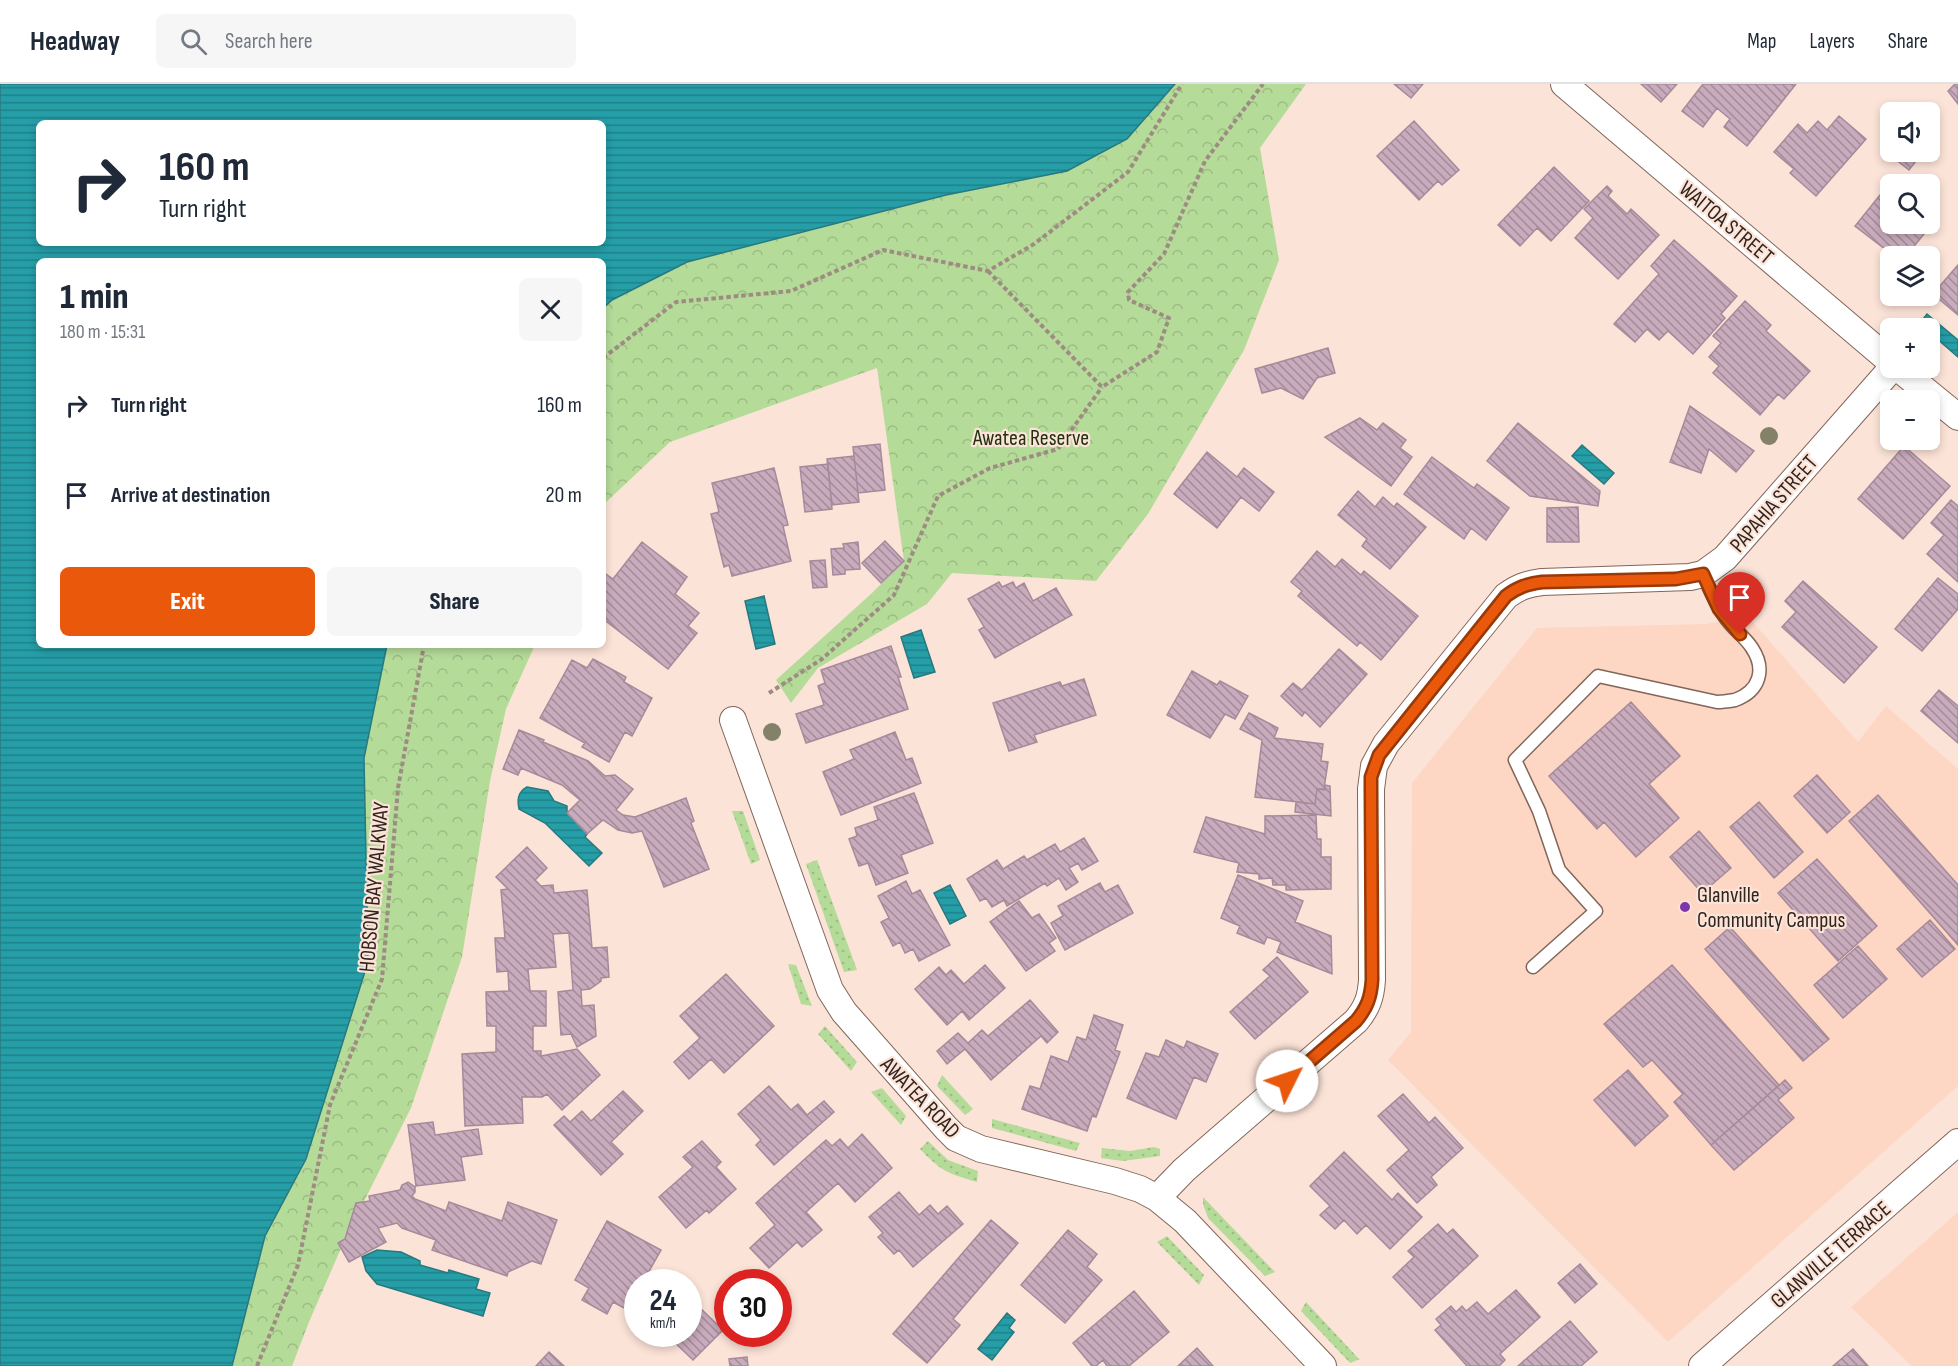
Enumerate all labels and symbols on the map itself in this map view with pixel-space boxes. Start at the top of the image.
street label: WAITOA STREET [1673,176,1779,271]
park label: Awatea Reserve [972,425,1089,452]
street label: PAPAHIA STREET [1724,450,1824,558]
pin [1714,572,1765,634]
street label: HOBSON BAY WALKWAY [354,801,395,973]
place label: Glanville Community Campus [1697,882,1845,934]
marker: Glanville Community Campus [1678,900,1692,914]
position arrow [1255,1049,1319,1113]
street label: AWATEA ROAD [874,1051,965,1144]
street label: GLANVILLE TERRACE [1765,1196,1897,1315]
speed limit sign: 30 [714,1269,792,1347]

